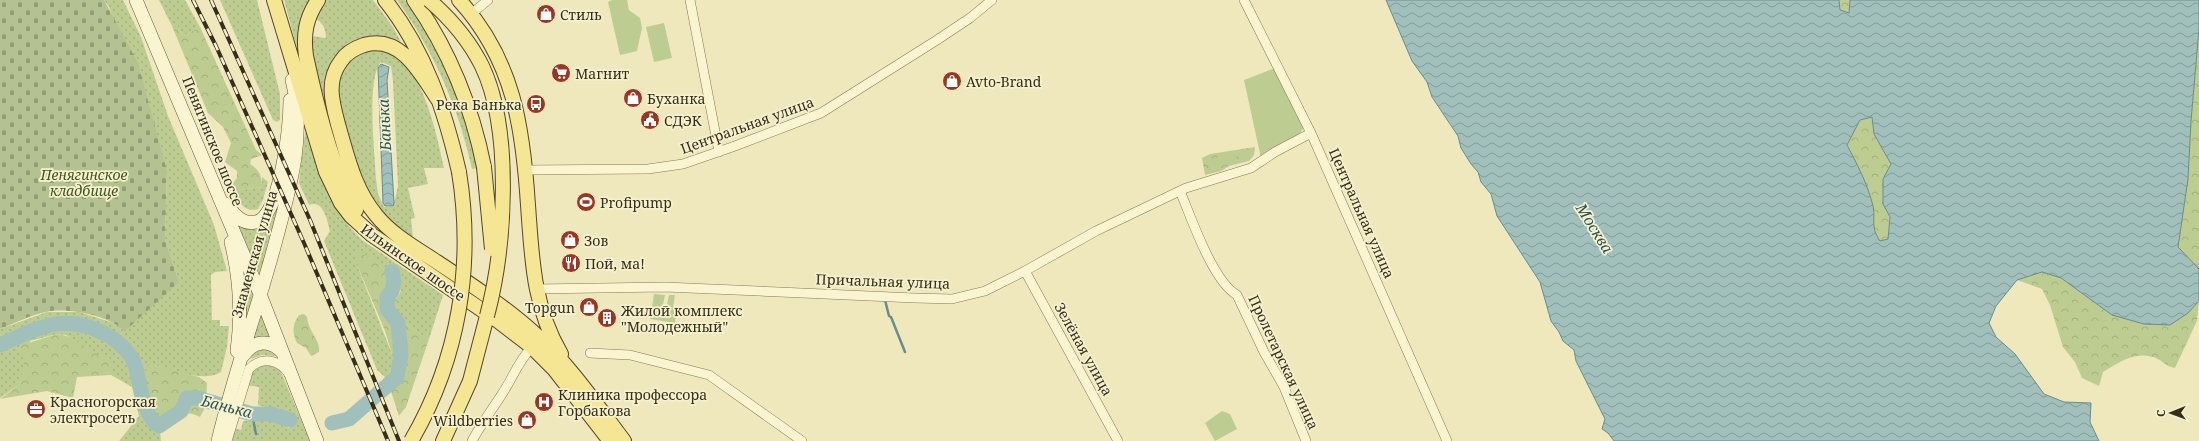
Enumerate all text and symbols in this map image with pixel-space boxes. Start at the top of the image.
shop icon: Стиль [535,3,557,25]
place label: Стиль [560,5,602,24]
supermarket icon: Магнит [550,62,572,84]
place label: Магнит [575,64,630,83]
shop icon: Avto-Brand [941,70,963,92]
place label: Avto-Brand [966,72,1042,91]
street label: Пенягинское шоссе [178,73,248,209]
shop icon: Буханка [622,87,644,109]
place label: Буханка [647,89,706,108]
street label: Центральная улица [678,92,816,158]
bus stop icon: Река Банька [525,93,547,115]
place label: Река Банька [436,95,522,114]
water label: Банька [373,98,395,152]
public building icon: СДЭК [639,109,661,131]
place label: СДЭК [664,111,702,130]
street label: Центральная улица [1325,145,1399,281]
park label: Пенягинское кладбище [40,165,128,200]
street label: Знаменская улица [227,188,281,320]
sports icon: Profipump [575,191,597,213]
place label: Profipump [600,193,672,212]
water label: Москва [1571,198,1618,257]
street label: Ильинское шоссе [357,219,469,305]
shop icon: Зов [559,229,581,251]
place label: Зов [584,231,608,250]
restaurant icon: Пой, ма! [560,252,582,274]
place label: Пой, ма! [585,254,645,273]
street label: Причальная улица [815,269,951,293]
street label: Пролетарская улица [1244,292,1324,432]
shop icon: Topgun [578,296,600,318]
place label: Topgun [525,298,575,317]
street label: Зелёная улица [1050,299,1118,399]
place label: Жилой комплекс "Молодежный" [620,301,742,336]
building icon: Жилой комплекс "Молодежный" [596,307,618,329]
place label: Клиника профессора Горбакова [558,385,707,420]
water label: Банька [198,390,255,422]
hospital icon: Клиника профессора Горбакова [533,391,555,413]
place label: Красногорская электросеть [50,392,156,427]
north arrow [2151,393,2191,433]
office icon: Красногорская электросеть [25,398,47,420]
shop icon: Wildberries [516,409,538,431]
text: С [2153,409,2168,417]
place label: Wildberries [433,411,513,430]

